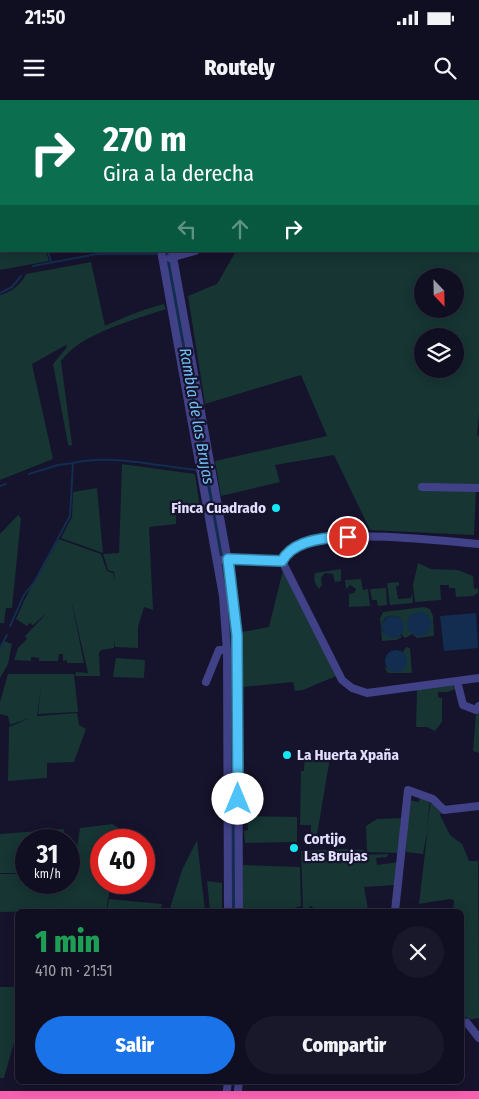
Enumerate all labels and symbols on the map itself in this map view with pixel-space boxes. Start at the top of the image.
north arrow [414,268,464,318]
water label: Rambla de las Brujas [176,346,218,486]
place label: Finca Cuadrado [171,499,266,517]
marker: Finca Cuadrado [270,502,282,514]
pin [327,516,369,558]
place label: La Huerta Xpaña [297,746,399,764]
marker: La Huerta Xpaña [281,749,293,761]
position arrow [211,772,263,824]
speed limit sign: 40 [90,829,155,894]
place label: Cortijo Las Brujas [304,830,368,865]
marker: Cortijo Las Brujas [288,842,300,854]

